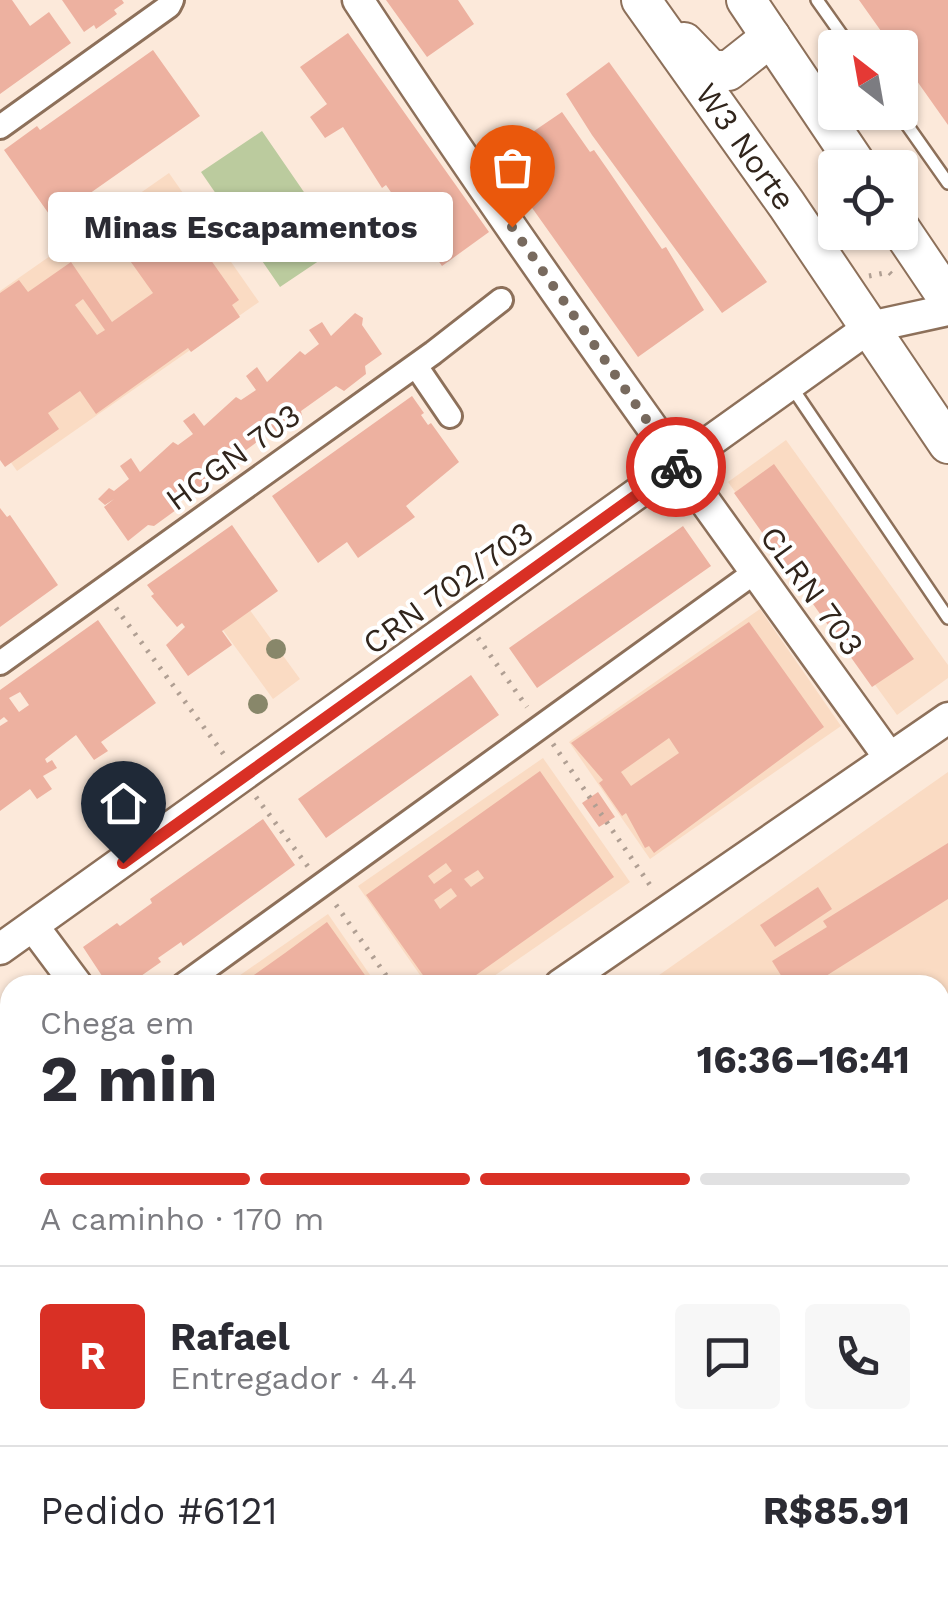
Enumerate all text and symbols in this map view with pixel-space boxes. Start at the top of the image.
north arrow [818,30,918,130]
map controls [818,30,918,250]
street label: W3 Norte [687,76,803,217]
pin [470,125,555,228]
icon: bag [485,140,540,195]
button: locate [818,150,918,250]
callout: Minas Escapamentos [47,192,452,262]
text: Minas Escapamentos [84,208,417,246]
street label: HCGN 703 [158,395,308,519]
courier [626,417,726,517]
icon: bike [649,440,704,495]
street label: CRN 702/703 [355,513,541,663]
street label: CLRN 703 [752,519,872,663]
pin [81,761,166,864]
icon: home [96,776,151,831]
text: Chega em [40,1004,195,1042]
text: 16:36–16:41 [697,1038,910,1082]
text: 2 min [40,1041,218,1117]
text: A caminho · 170 m [40,1200,324,1238]
button: chat [675,1304,780,1409]
button: phone [805,1304,910,1409]
text: Rafael [170,1315,290,1359]
text: R [79,1334,106,1378]
text: Entregador · 4.4 [170,1359,417,1397]
text: Pedido #6121 [40,1489,277,1533]
text: R$85.91 [763,1489,910,1533]

